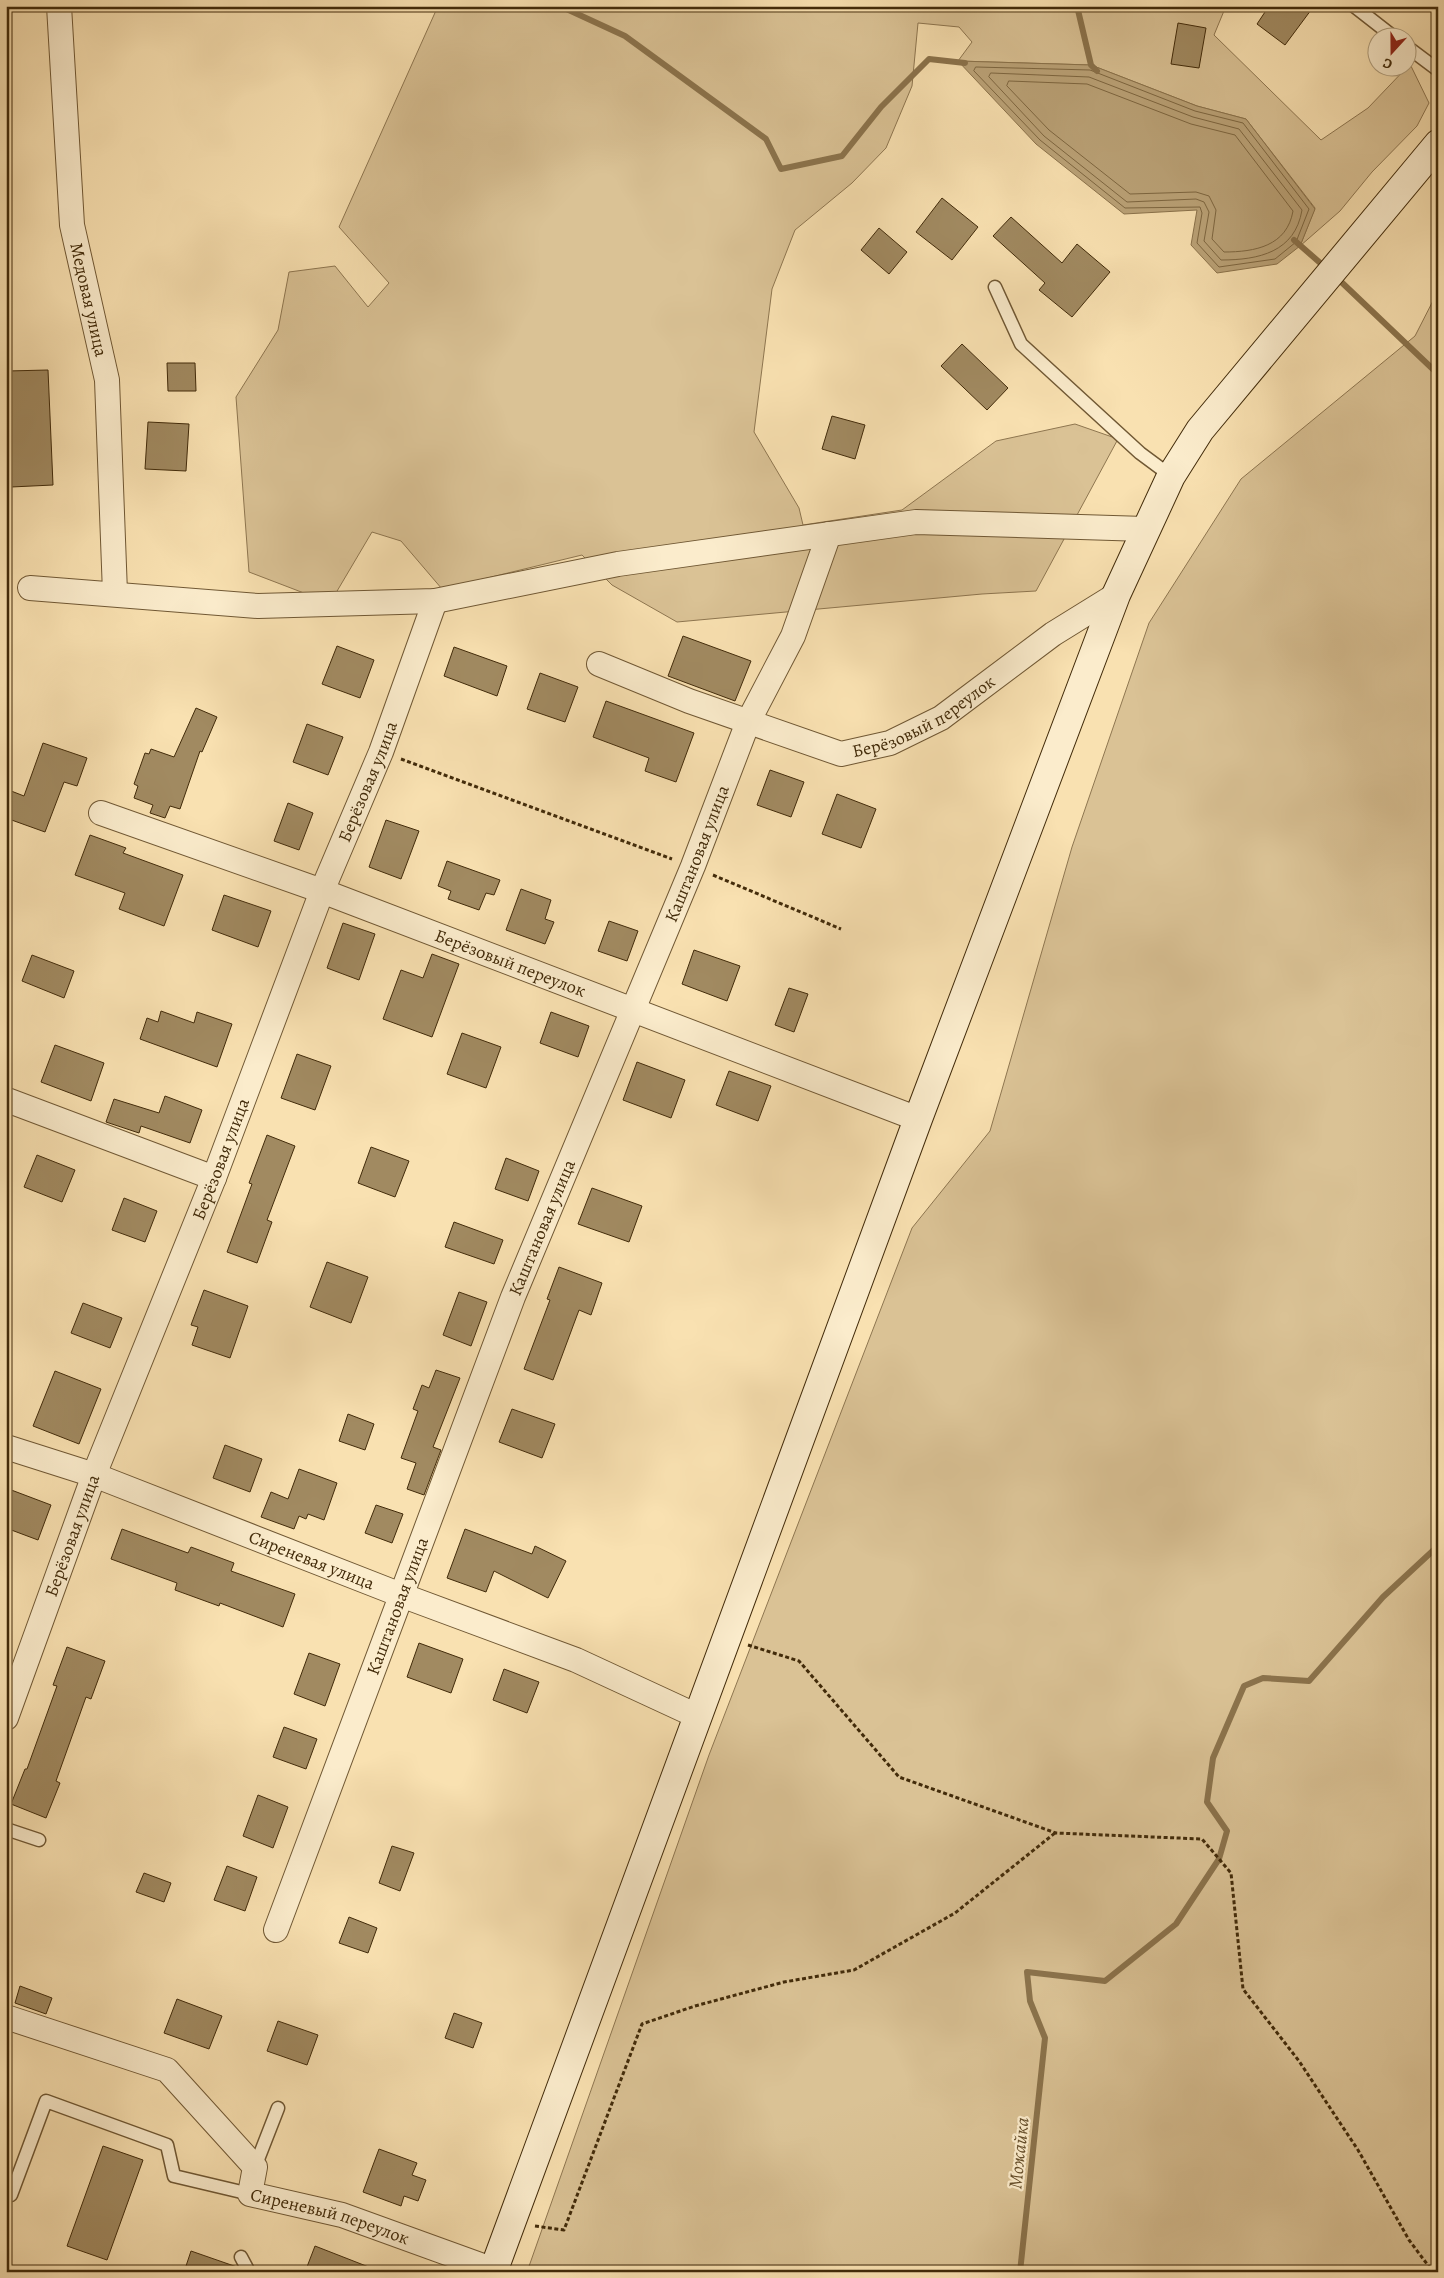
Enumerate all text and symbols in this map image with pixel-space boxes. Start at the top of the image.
north arrow [1366,28,1416,78]
text: С [1380,53,1395,74]
street label: Медовая улица [64,240,114,360]
street label: Берёзовый переулок [850,670,1000,763]
street label: Берёзовая улица [332,717,403,846]
street label: Каштановая улица [659,781,735,926]
street label: Берёзовый переулок [431,923,589,1003]
street label: Берёзовая улица [186,1094,255,1223]
street label: Каштановая улица [503,1155,581,1299]
street label: Берёзовая улица [39,1470,105,1600]
street label: Сиреневая улица [245,1525,379,1596]
street label: Каштановая улица [361,1533,434,1678]
water label: Можайка [1002,2116,1036,2190]
street label: Сиреневый переулок [248,2183,413,2250]

